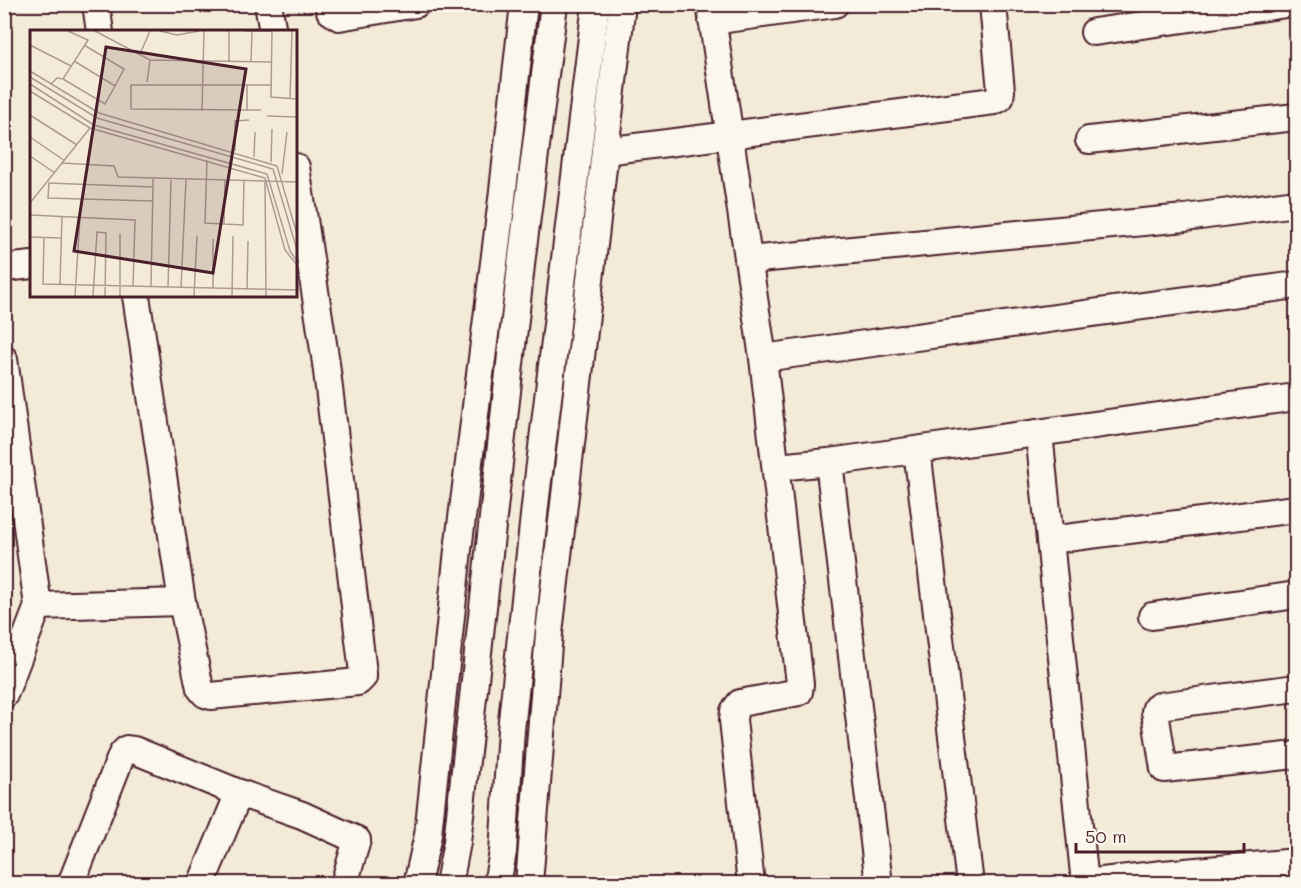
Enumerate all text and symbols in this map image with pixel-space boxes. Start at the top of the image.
inset map [30,30,297,297]
scale bar [1076,816,1244,854]
text: 50 m [1085,824,1127,848]

